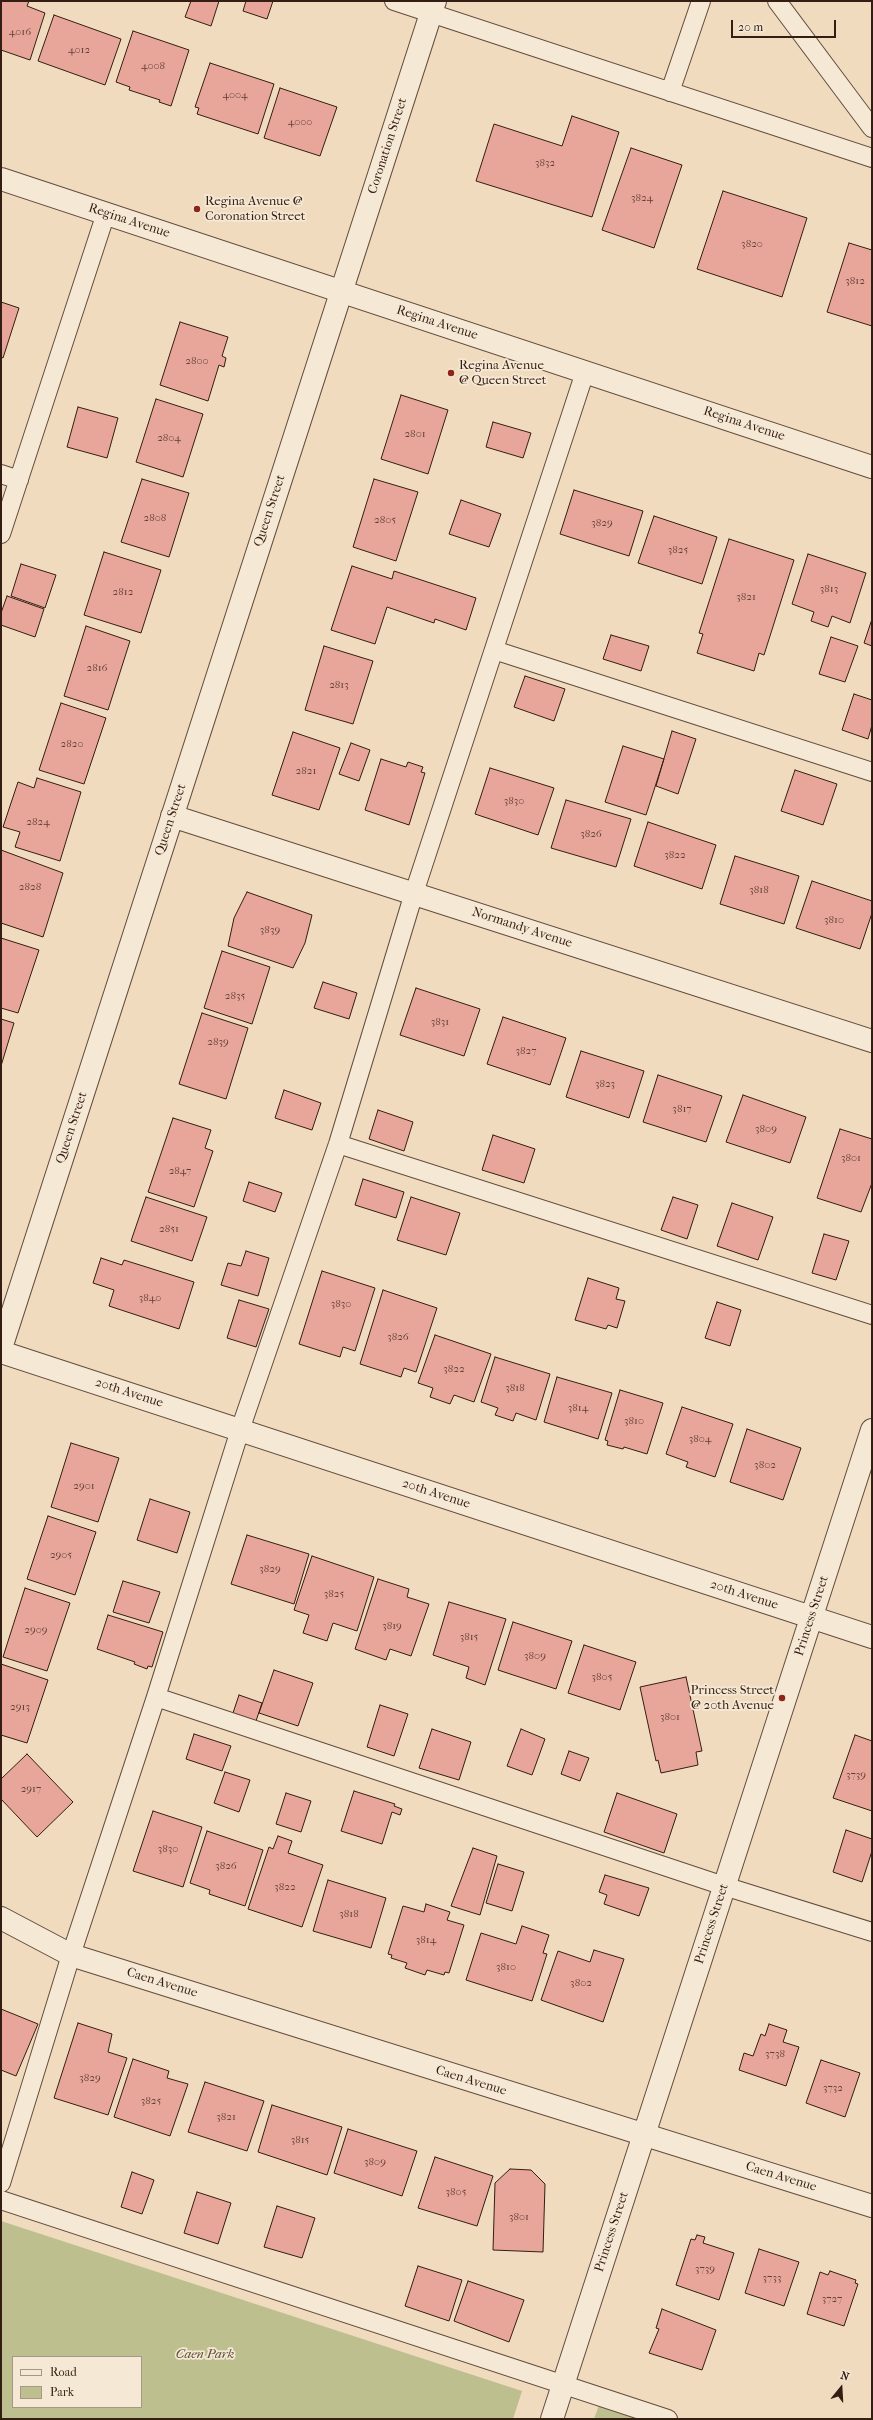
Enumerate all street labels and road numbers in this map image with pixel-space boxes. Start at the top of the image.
street label: Coronation Street [365,96,411,196]
street label: Regina Avenue [86,200,172,242]
street label: Regina Avenue [394,302,480,344]
street label: Regina Avenue [701,403,787,445]
street label: Queen Street [251,473,289,549]
street label: Queen Street [152,782,190,858]
street label: Normandy Avenue [470,904,574,952]
street label: Queen Street [53,1090,91,1166]
street label: 20th Avenue [93,1375,165,1411]
street label: 20th Avenue [400,1476,472,1512]
street label: Princess Street [792,1574,832,1658]
street label: 20th Avenue [708,1577,780,1613]
street label: Princess Street [692,1882,732,1966]
street label: Caen Avenue [125,1965,199,2001]
street label: Caen Avenue [434,2063,508,2099]
street label: Caen Avenue [744,2159,818,2195]
street label: Princess Street [592,2190,632,2274]

